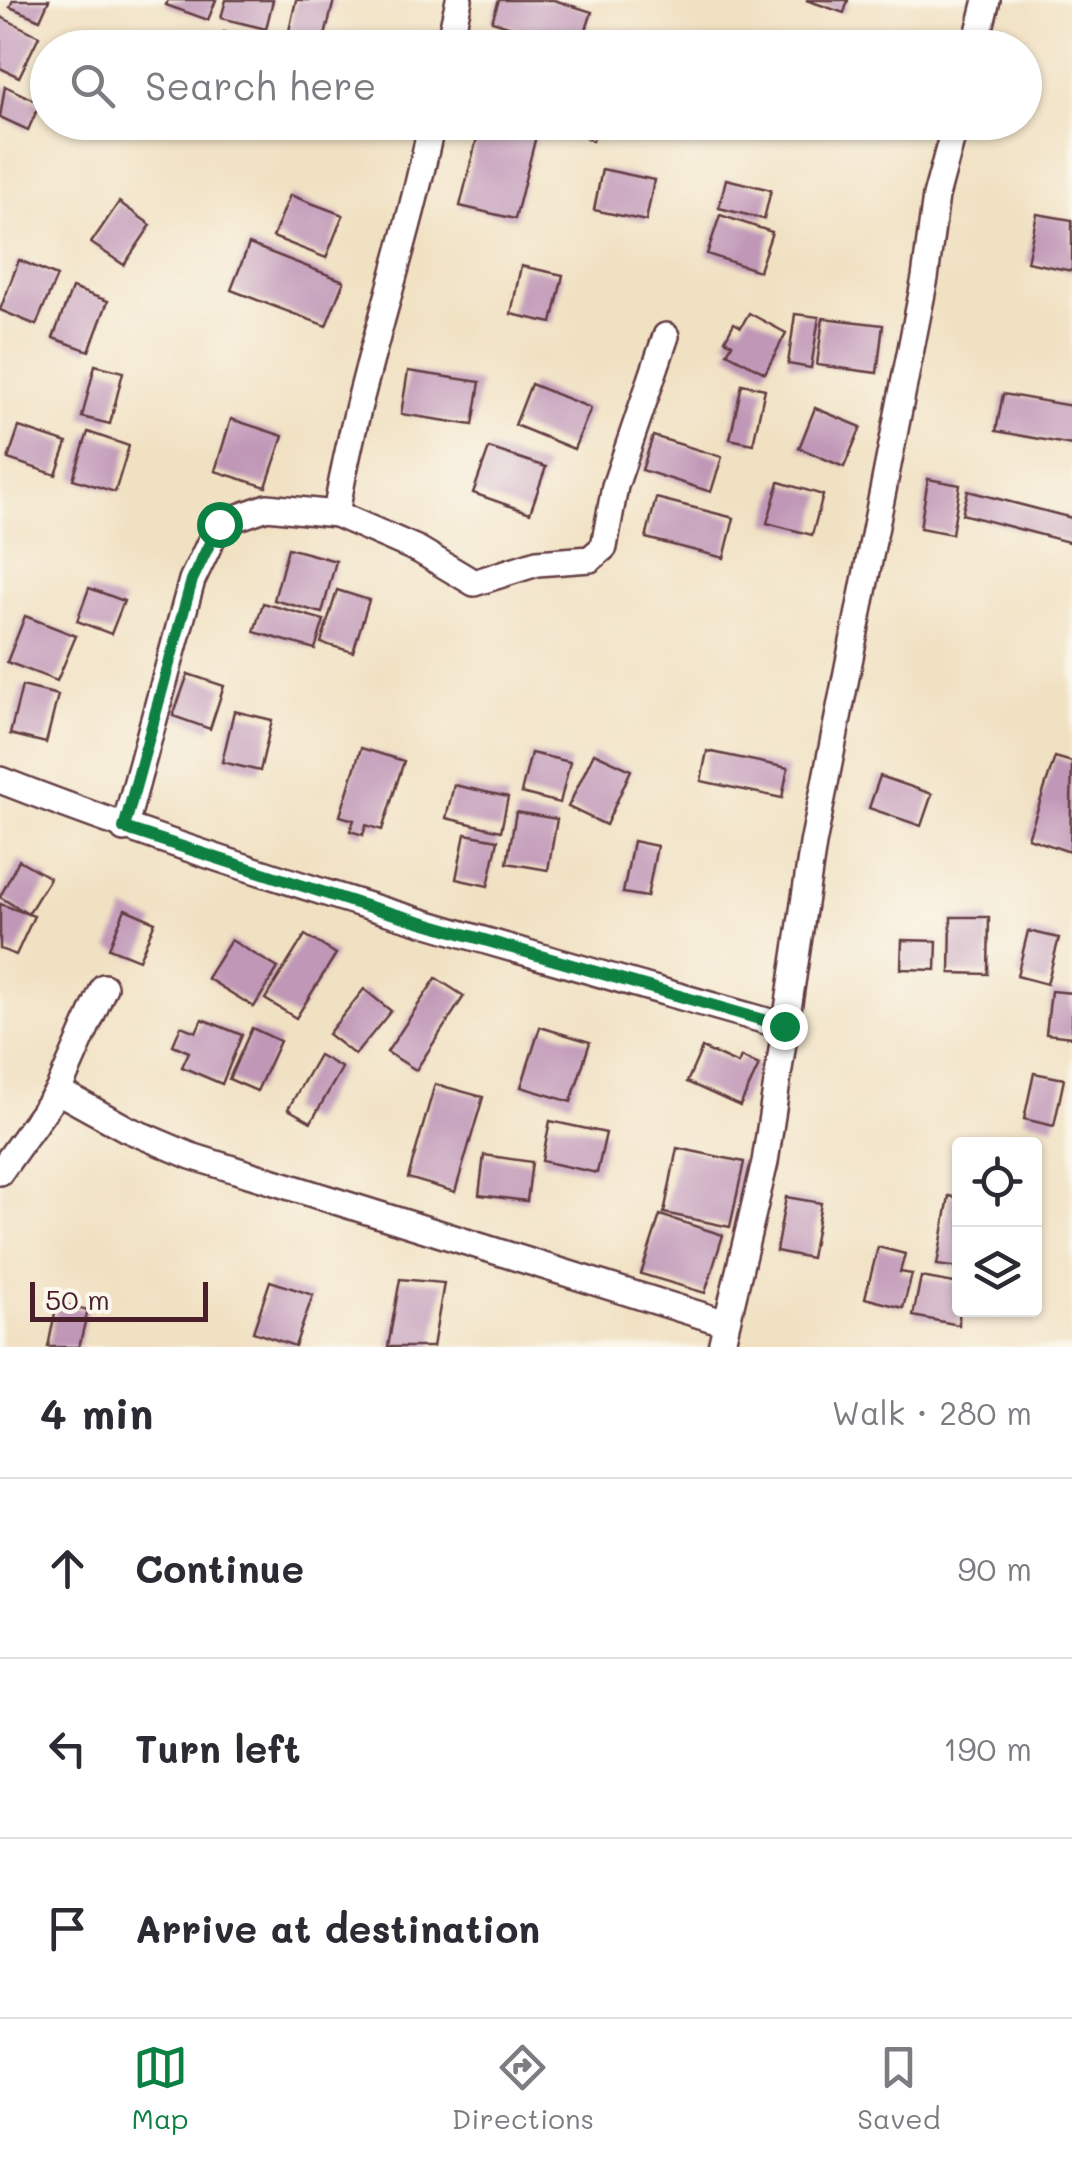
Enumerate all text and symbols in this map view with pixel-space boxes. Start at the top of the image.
search box [30,30,1042,140]
icon: search [65,58,120,113]
text: Search here [145,60,376,110]
route start [197,502,243,548]
route end [762,1004,808,1050]
map controls [952,1137,1042,1317]
button: locate [952,1137,1042,1227]
button: layers [952,1227,1042,1317]
scale bar [30,1277,208,1322]
text: 50 m [45,1281,110,1317]
text: 4 min [40,1385,153,1440]
text: Walk · 280 m [832,1391,1032,1433]
icon: ahead [40,1541,95,1596]
text: Continue [135,1543,304,1593]
text: 90 m [958,1547,1032,1589]
icon: left [40,1721,95,1776]
text: Turn left [135,1723,301,1773]
text: 190 m [943,1727,1032,1769]
icon: arrive [40,1901,95,1956]
text: Arrive at destination [135,1903,540,1953]
tab: Map [132,2040,189,2136]
tab: Directions [452,2040,594,2136]
tab: Saved [857,2040,940,2136]

